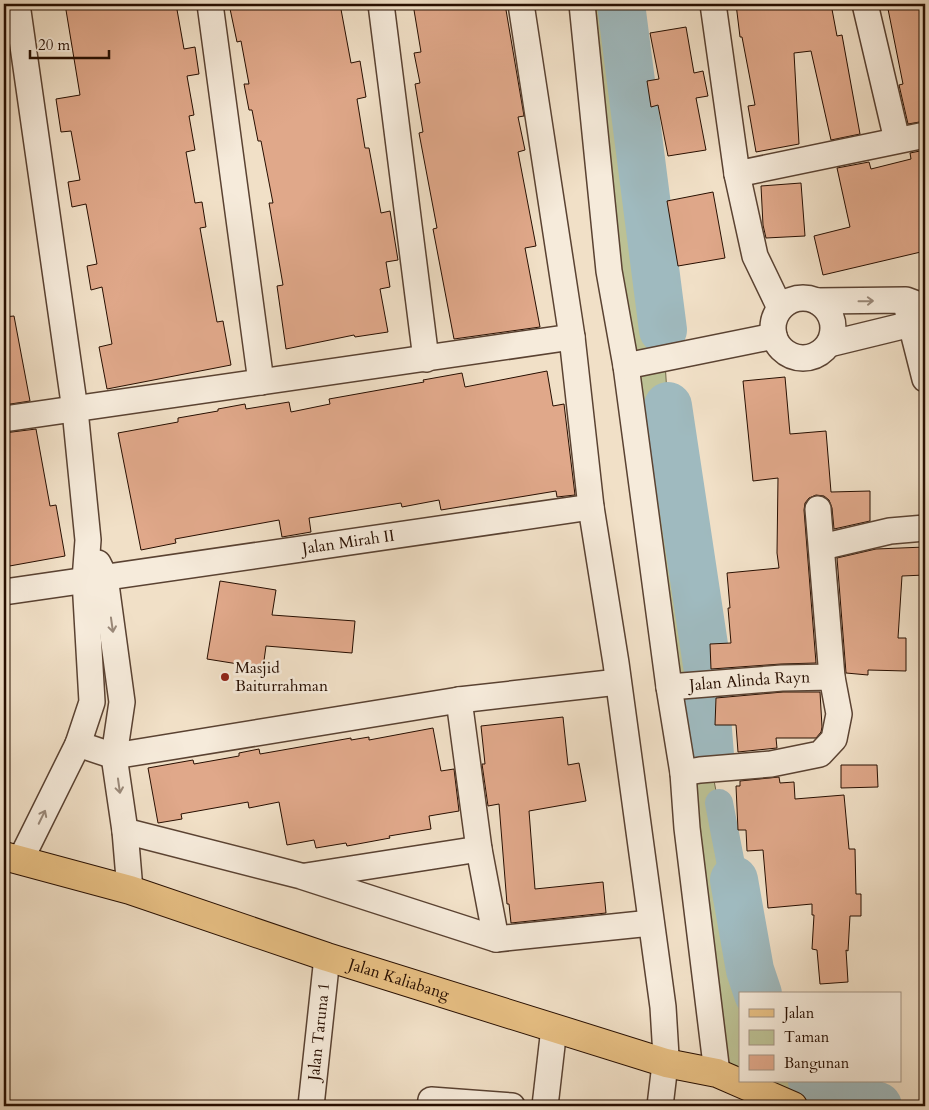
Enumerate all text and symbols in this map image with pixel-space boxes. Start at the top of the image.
scale bar [30,28,109,60]
text: 20 m [38,35,70,55]
one-way arrow [858,296,874,306]
street label: Jalan Mirah II [299,525,396,560]
one-way arrow [107,617,117,633]
place label: Masjid Baiturrahman [235,657,328,697]
street label: Jalan Alinda Rayn [687,666,810,697]
marker: Masjid Baiturrahman [219,671,231,683]
one-way arrow [114,778,124,794]
one-way arrow [37,810,47,825]
street label: Jalan Kaliabang [344,953,452,1006]
street label: Jalan Taruna 1 [303,981,335,1084]
legend [739,992,902,1082]
text: Jalan [782,1003,815,1023]
text: Taman [784,1027,830,1047]
text: Bangunan [784,1053,850,1073]

